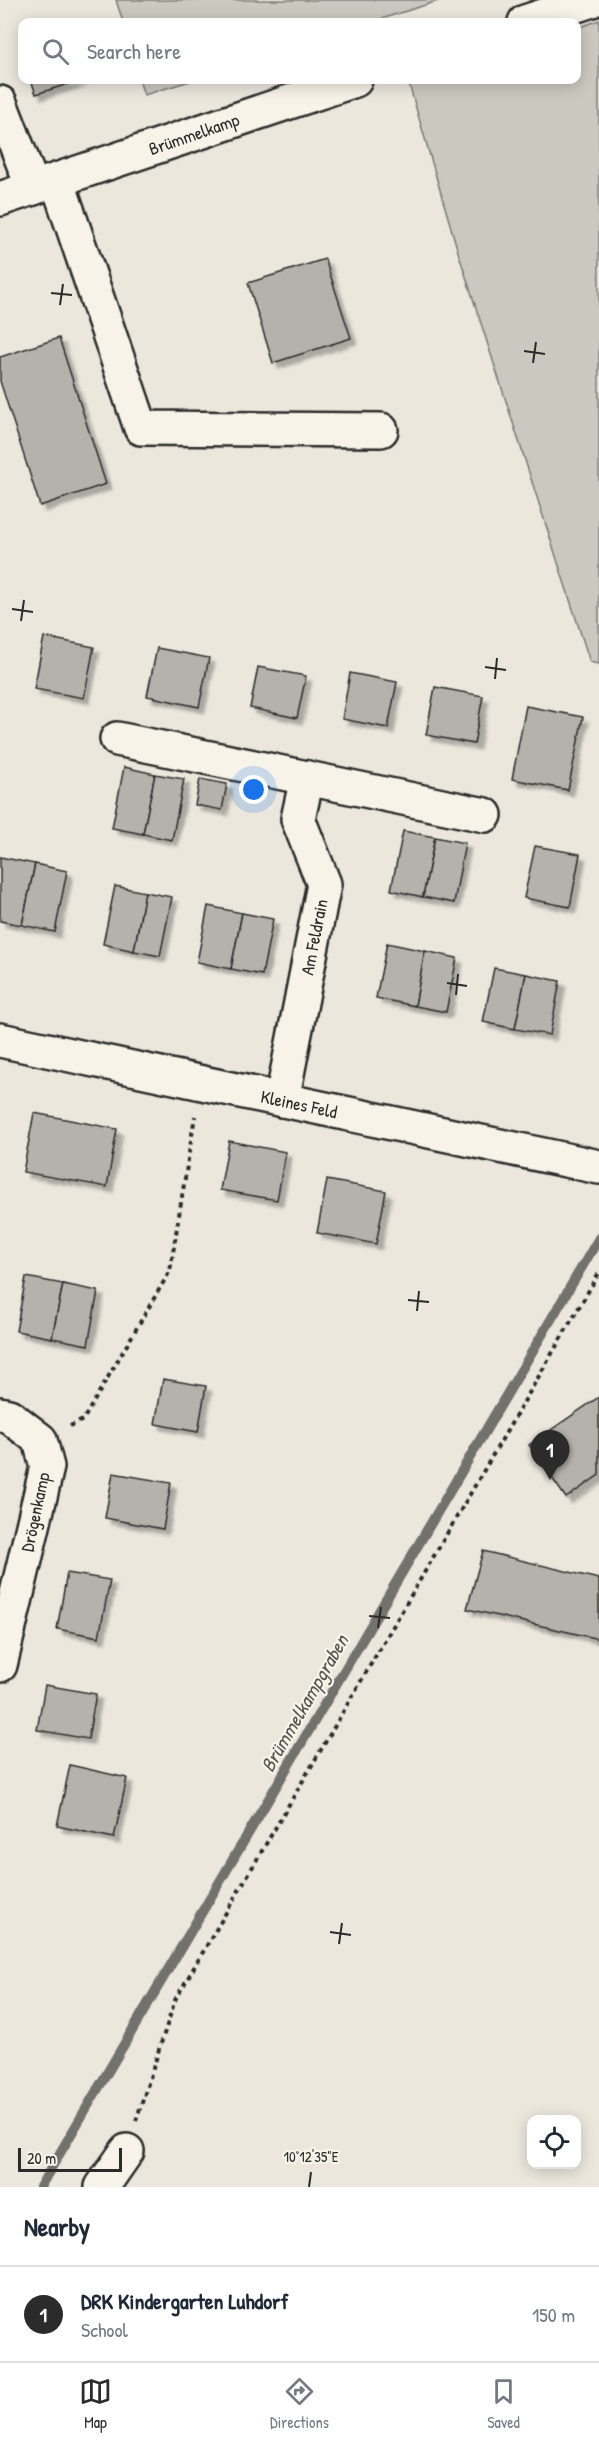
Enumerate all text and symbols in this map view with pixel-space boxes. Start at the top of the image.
search box [18,18,581,84]
icon: search [39,35,72,68]
text: Search here [87,36,181,66]
street label: Brümmelkamp [145,107,243,161]
your location [239,775,268,804]
street label: Am Feldrain [294,897,334,977]
street label: Kleines Feld [258,1084,340,1124]
pin: 1 [530,1430,570,1480]
street label: Drögenkamp [14,1470,56,1554]
water label: Brümmelkampgraben [254,1628,356,1777]
map controls [527,2115,581,2169]
button: locate [527,2115,581,2169]
scale bar [18,2145,122,2172]
text: 10°12'35"E [284,2146,339,2167]
text: 20 m [27,2147,56,2169]
text: Nearby [24,2209,90,2244]
text: DRK Kindergarten Luhdorf [81,2286,288,2316]
text: 1 [40,2301,47,2328]
text: 150 m [532,2301,575,2328]
text: School [81,2316,128,2343]
tab: Map [79,2375,112,2433]
tab: Directions [270,2375,329,2433]
tab: Saved [487,2375,520,2433]

